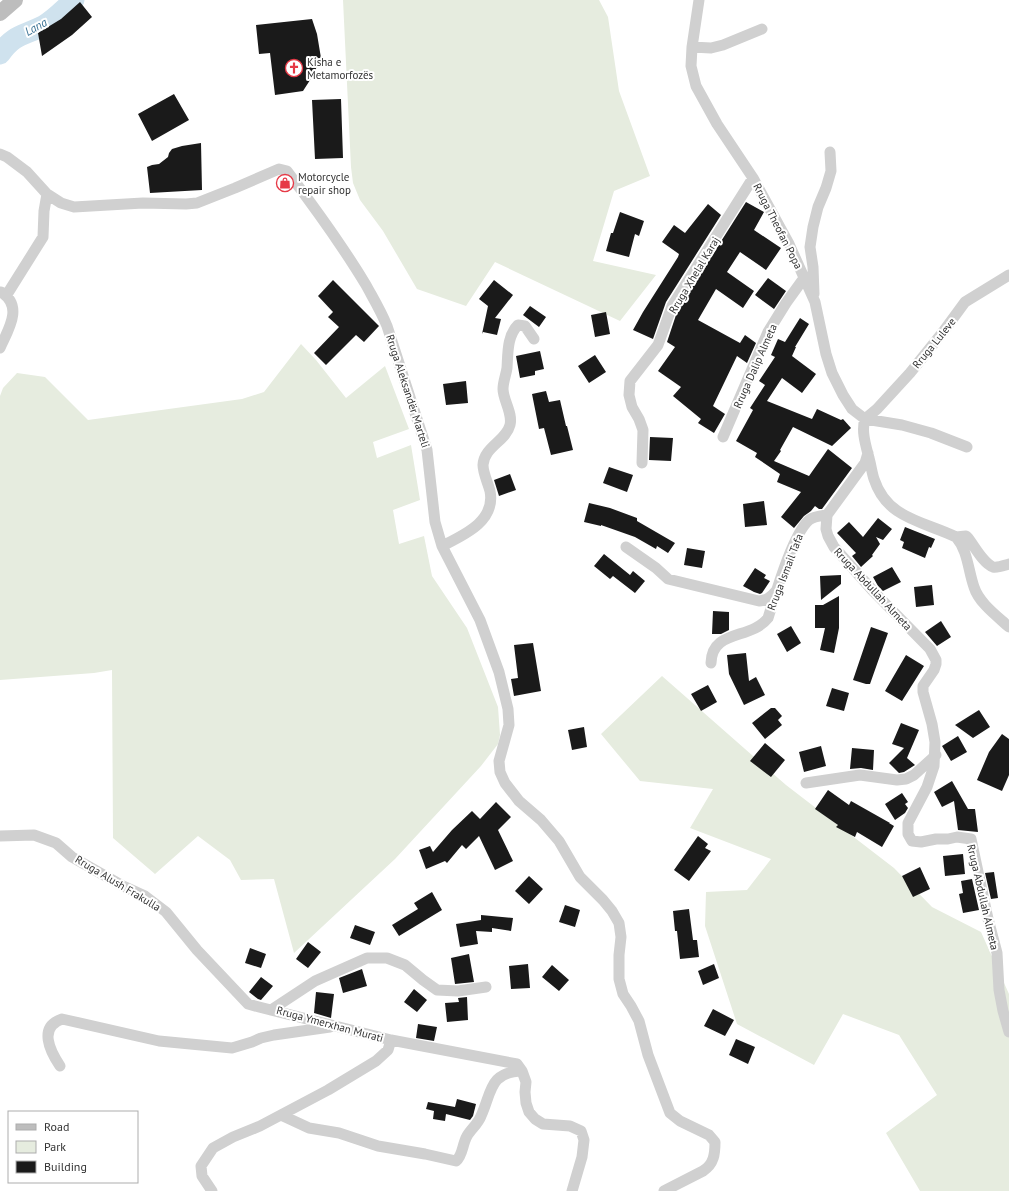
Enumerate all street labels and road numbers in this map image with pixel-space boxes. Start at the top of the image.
street label: Rruga Theofan Popa [750,181,806,271]
street label: Rruga Xhelal Karaj [666,234,723,316]
street label: Rruga Luleve [909,315,959,371]
street label: Rruga Dalip Almeta [730,322,780,410]
street label: Rruga Aleksandër Marteli [383,333,433,450]
street label: Rruga Ismail Tafa [764,532,806,612]
street label: Rruga Abdullah Almeta [831,545,915,633]
street label: Rruga Abdullah Almeta [964,843,1002,951]
street label: Rruga Alush Frakulla [73,852,163,914]
street label: Rruga Ymerxhan Murati [275,1003,385,1045]

